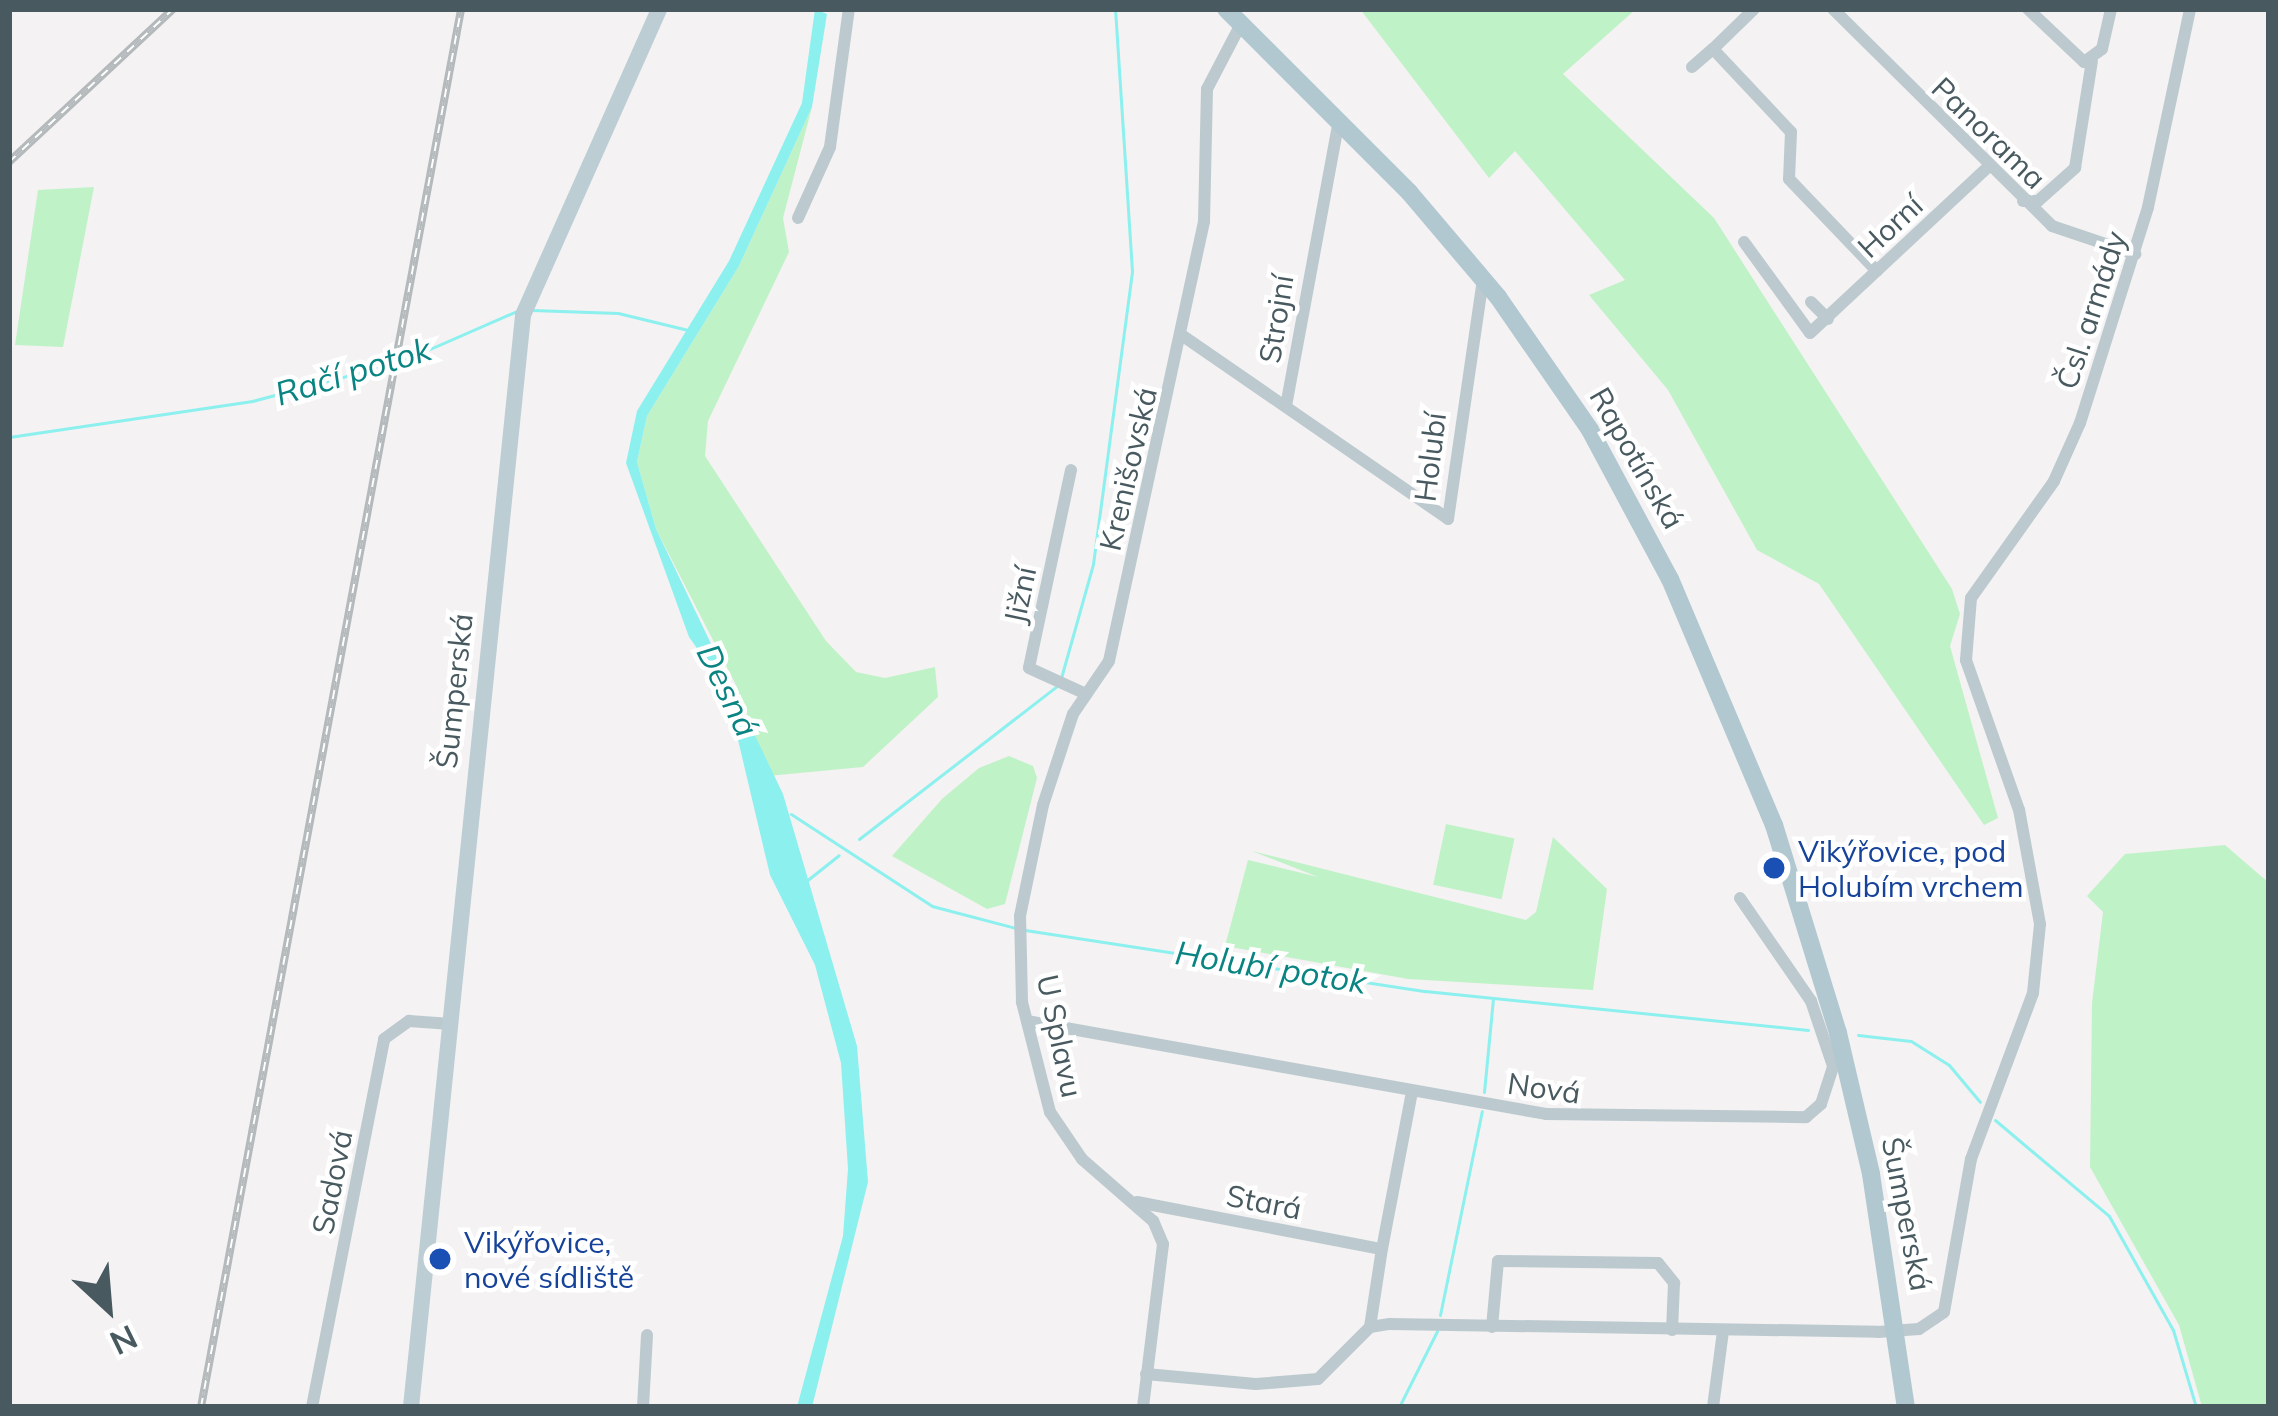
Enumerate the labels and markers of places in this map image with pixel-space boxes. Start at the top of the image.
place label: Vikýřovice, pod Holubím vrchem [1798,833,2024,904]
marker: Vikýřovice, pod Holubím vrchem [1761,855,1787,881]
place label: Vikýřovice, nové sídliště [464,1224,634,1294]
marker: Vikýřovice, nové sídliště [427,1246,453,1272]

